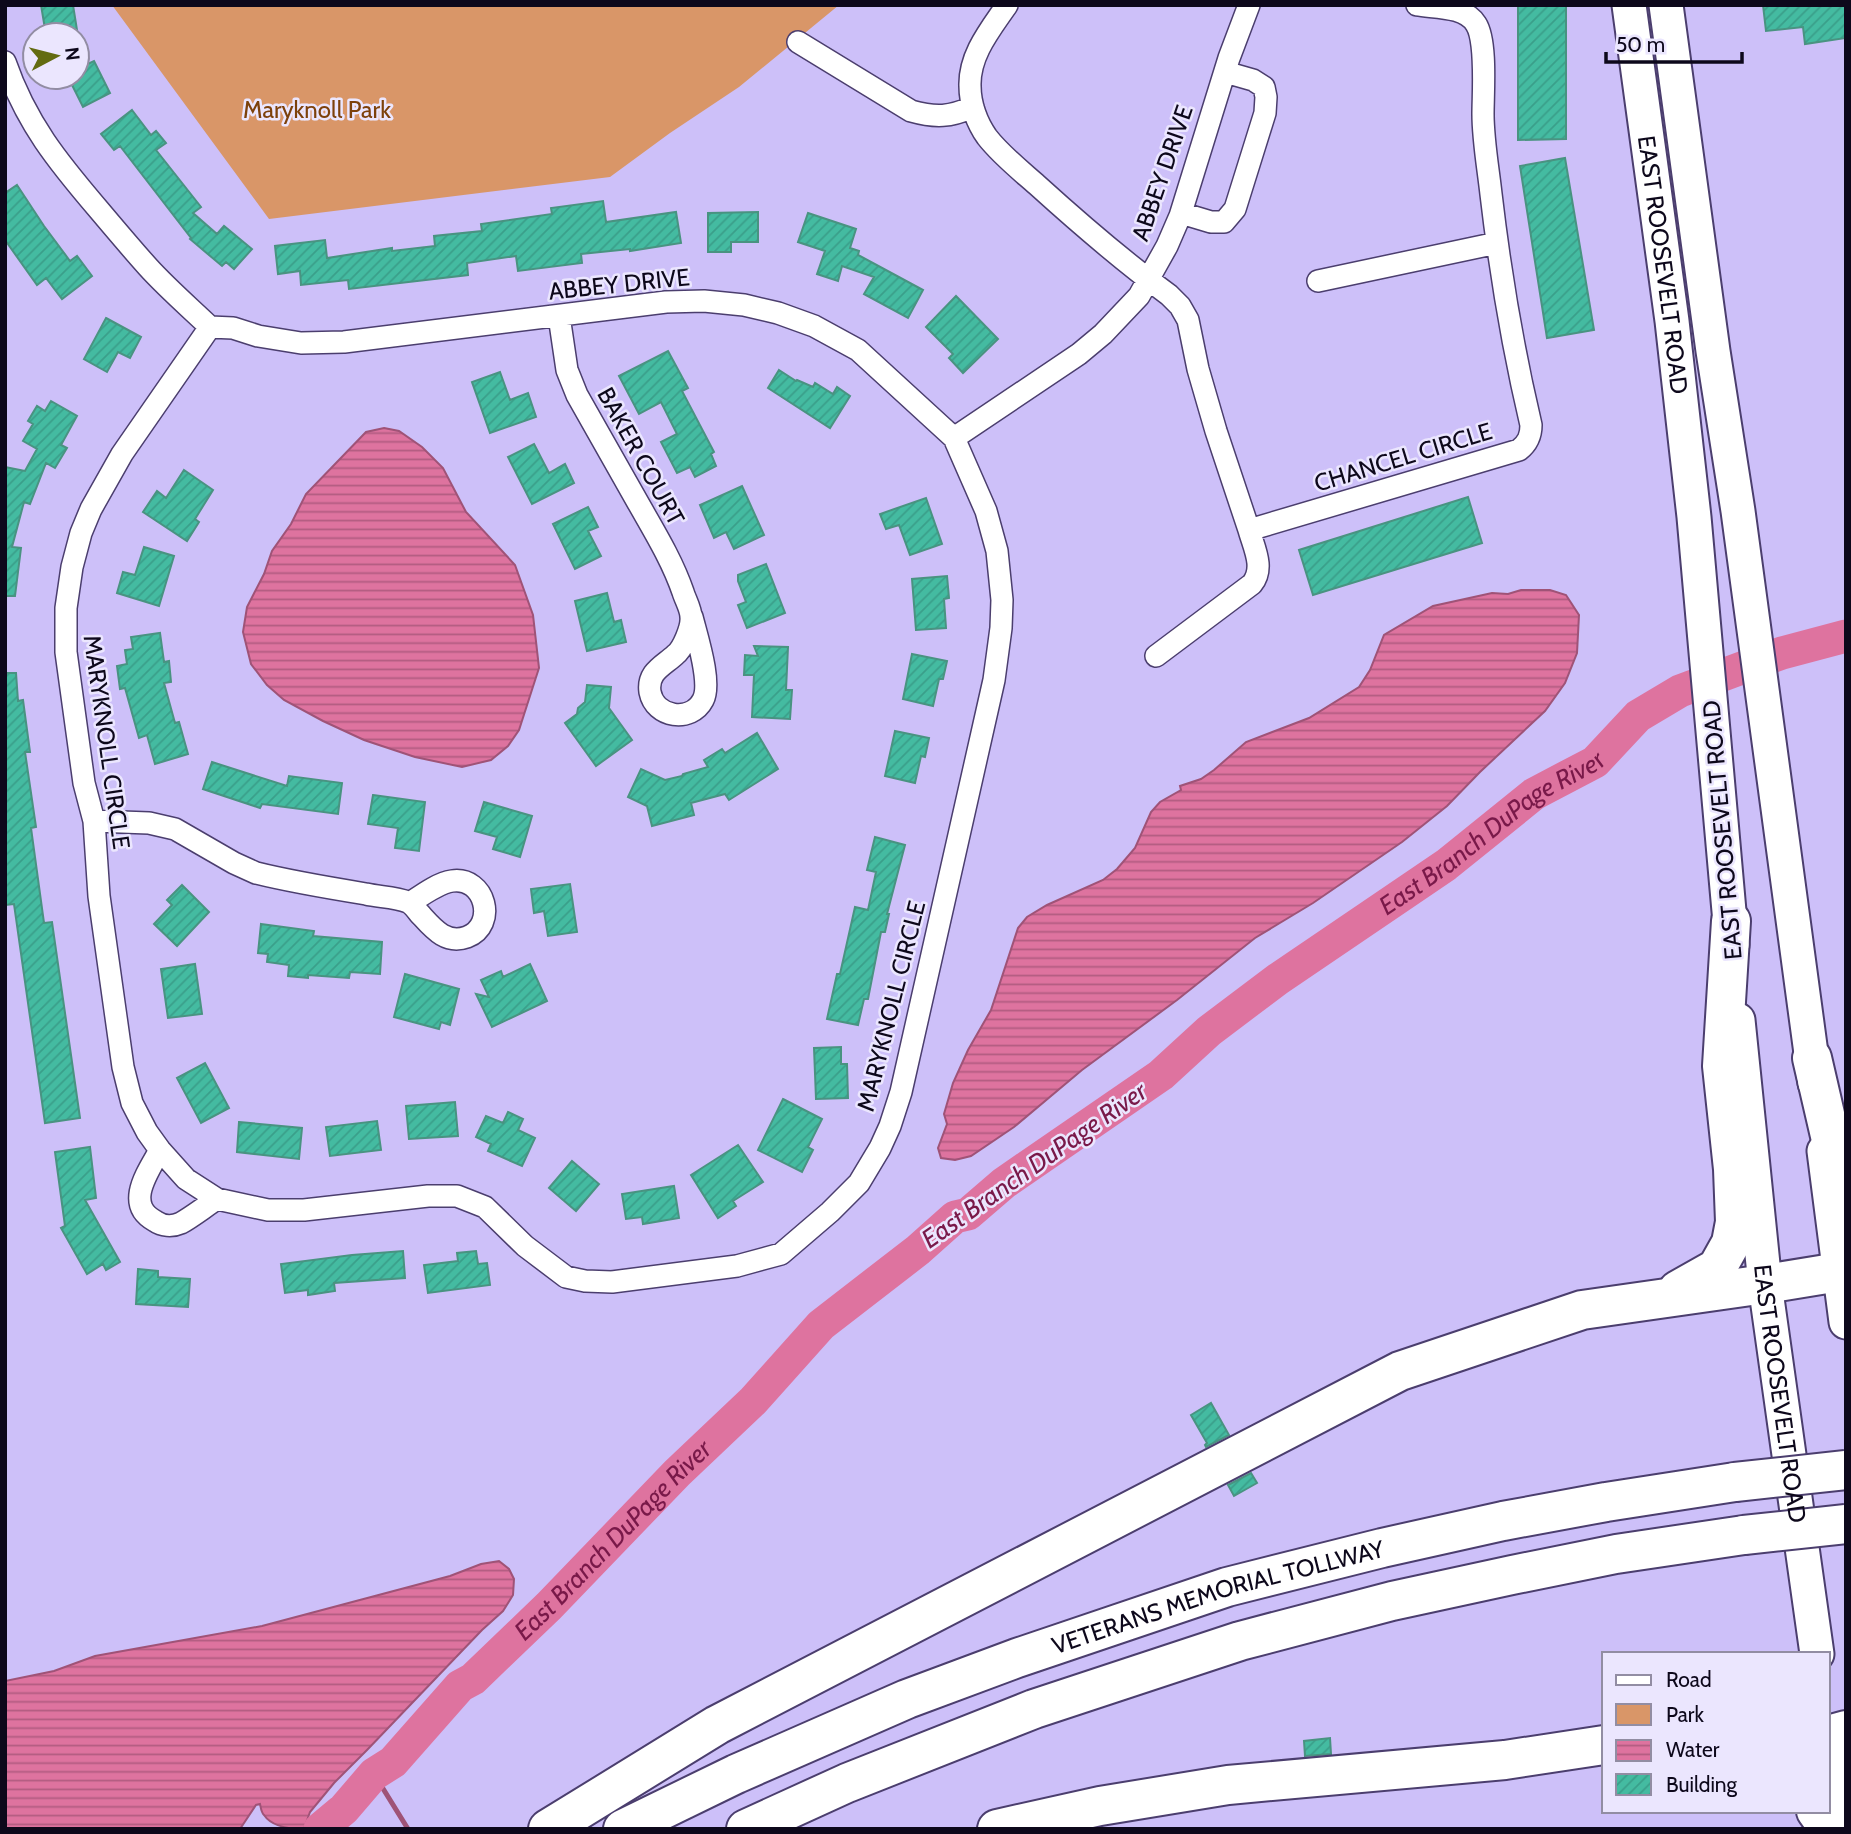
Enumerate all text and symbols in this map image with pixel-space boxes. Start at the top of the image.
north arrow [21,21,91,91]
scale bar [1606,21,1742,65]
text: 50 m [1616,32,1665,57]
text: N [60,46,85,62]
park label: Maryknoll Park [243,95,391,124]
street label: ABBEY DRIVE [1125,101,1199,245]
street label: EAST ROOSEVELT ROAD [1632,134,1695,396]
street label: ABBEY DRIVE [547,262,691,306]
street label: BAKER COURT [591,382,691,530]
street label: CHANCEL CIRCLE [1311,416,1495,498]
street label: MARYKNOLL CIRCLE [78,633,136,851]
street label: EAST ROOSEVELT ROAD [1696,699,1748,961]
water label: East Branch DuPage River [1373,744,1613,922]
street label: MARYKNOLL CIRCLE [851,898,931,1114]
water label: East Branch DuPage River [915,1075,1154,1255]
street label: EAST ROOSEVELT ROAD [1749,1263,1813,1525]
water label: East Branch DuPage River [507,1432,719,1647]
street label: VETERANS MEMORIAL TOLLWAY [1048,1534,1387,1660]
legend [1602,1652,1830,1813]
text: Road [1666,1667,1712,1692]
text: Park [1666,1702,1704,1727]
text: Water [1666,1737,1720,1762]
text: Building [1666,1772,1738,1797]

